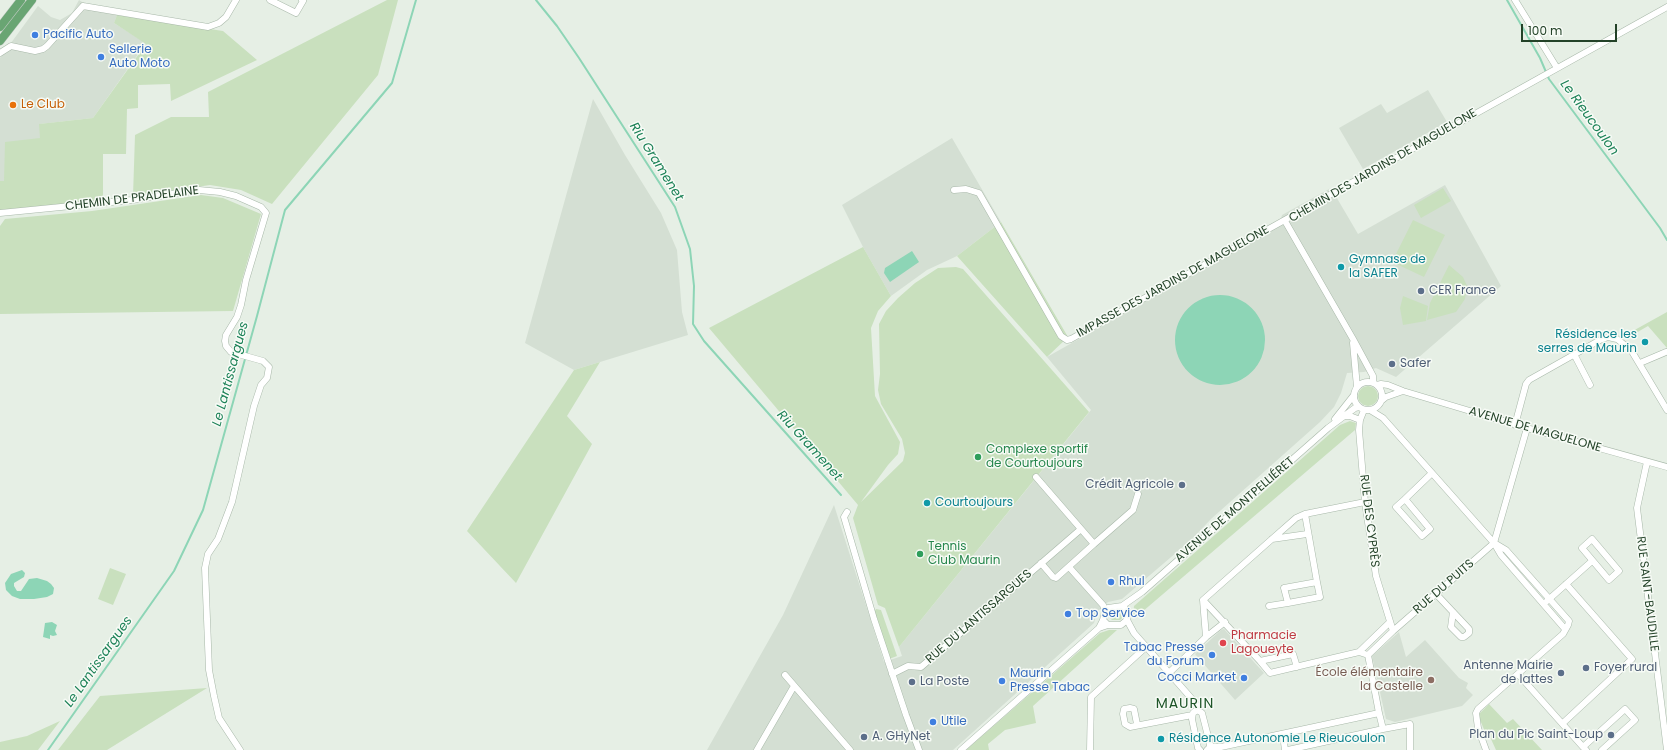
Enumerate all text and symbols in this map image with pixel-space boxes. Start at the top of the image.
scale bar [1523,16,1619,42]
text: 100 m [1528,22,1562,39]
place label: Pacific Auto [43,28,113,42]
marker: Pacific Auto [30,30,40,40]
place label: Sellerie Auto Moto [109,43,170,71]
marker: Sellerie Auto Moto [96,52,106,62]
water label: Le Rieucoulon [1556,77,1622,159]
place label: Le Club [21,98,65,112]
marker: Le Club [8,100,18,110]
street label: CHEMIN DES JARDINS DE MAGUELONE [1287,106,1479,226]
water label: Riu Gramenet [626,120,686,204]
street label: CHEMIN DE PRADELAINE [64,184,200,214]
street label: IMPASSE DES JARDINS DE MAGUELONE [1074,223,1272,341]
place label: Gymnase de la SAFER [1349,253,1426,281]
marker: Gymnase de la SAFER [1336,262,1346,272]
place label: CER France [1429,284,1496,298]
marker: CER France [1416,286,1426,296]
water label: Le Lantissargues [210,320,252,428]
place label: Résidence les serres de Maurin [1537,328,1637,356]
marker: Résidence les serres de Maurin [1640,337,1650,347]
place label: Safer [1400,357,1431,371]
marker: Safer [1387,359,1397,369]
street label: AVENUE DE MAGUELONE [1467,404,1603,456]
water label: Riu Gramenet [773,407,845,485]
place label: Complexe sportif de Courtoujours [986,443,1088,471]
marker: Complexe sportif de Courtoujours [973,452,983,462]
street label: AVENUE DE MONTPELLIÉRET [1172,454,1298,566]
street label: RUE DES CYPRÈS [1356,474,1382,568]
place label: Crédit Agricole [1085,478,1174,492]
marker: Crédit Agricole [1177,480,1187,490]
place label: Courtoujours [935,496,1013,510]
marker: Courtoujours [922,498,932,508]
street label: RUE SAINT-BAUDILLE [1633,536,1661,652]
place label: Tennis Club Maurin [928,540,1000,568]
marker: Tennis Club Maurin [915,549,925,559]
street label: RUE DU PUITS [1411,557,1477,617]
street label: RUE DU LANTISSARGUES [923,567,1035,667]
place label: Rhul [1119,575,1145,589]
marker: Rhul [1106,577,1116,587]
place label: Top Service [1076,607,1145,621]
marker: Top Service [1063,609,1073,619]
water label: Le Lantissargues [62,614,136,710]
place label: Pharmacie Lagoueyte [1231,629,1296,657]
marker: Pharmacie Lagoueyte [1218,638,1228,648]
place label: Tabac Presse du Forum [1124,641,1204,669]
marker: Tabac Presse du Forum [1207,650,1217,660]
place label: Antenne Mairie de lattes [1463,659,1553,687]
place label: Foyer rural [1594,661,1657,675]
marker: Foyer rural [1581,663,1591,673]
place label: École élémentaire la Castelle [1316,666,1423,694]
place label: Maurin Presse Tabac [1010,667,1090,695]
marker: Antenne Mairie de lattes [1556,668,1566,678]
place label: Cocci Market [1157,671,1236,685]
marker: Cocci Market [1239,673,1249,683]
place label: La Poste [920,675,969,689]
marker: École élémentaire la Castelle [1426,675,1436,685]
marker: Maurin Presse Tabac [997,676,1007,686]
marker: La Poste [907,677,917,687]
district label: MAURIN [1156,696,1214,712]
place label: Utile [941,715,967,729]
marker: Utile [928,717,938,727]
place label: Plan du Pic Saint-Loup [1469,728,1603,742]
place label: A. GHyNet [872,730,930,744]
marker: Plan du Pic Saint-Loup [1606,730,1616,740]
marker: A. GHyNet [859,732,869,742]
place label: Résidence Autonomie Le Rieucoulon [1169,732,1385,746]
marker: Résidence Autonomie Le Rieucoulon [1156,734,1166,744]

